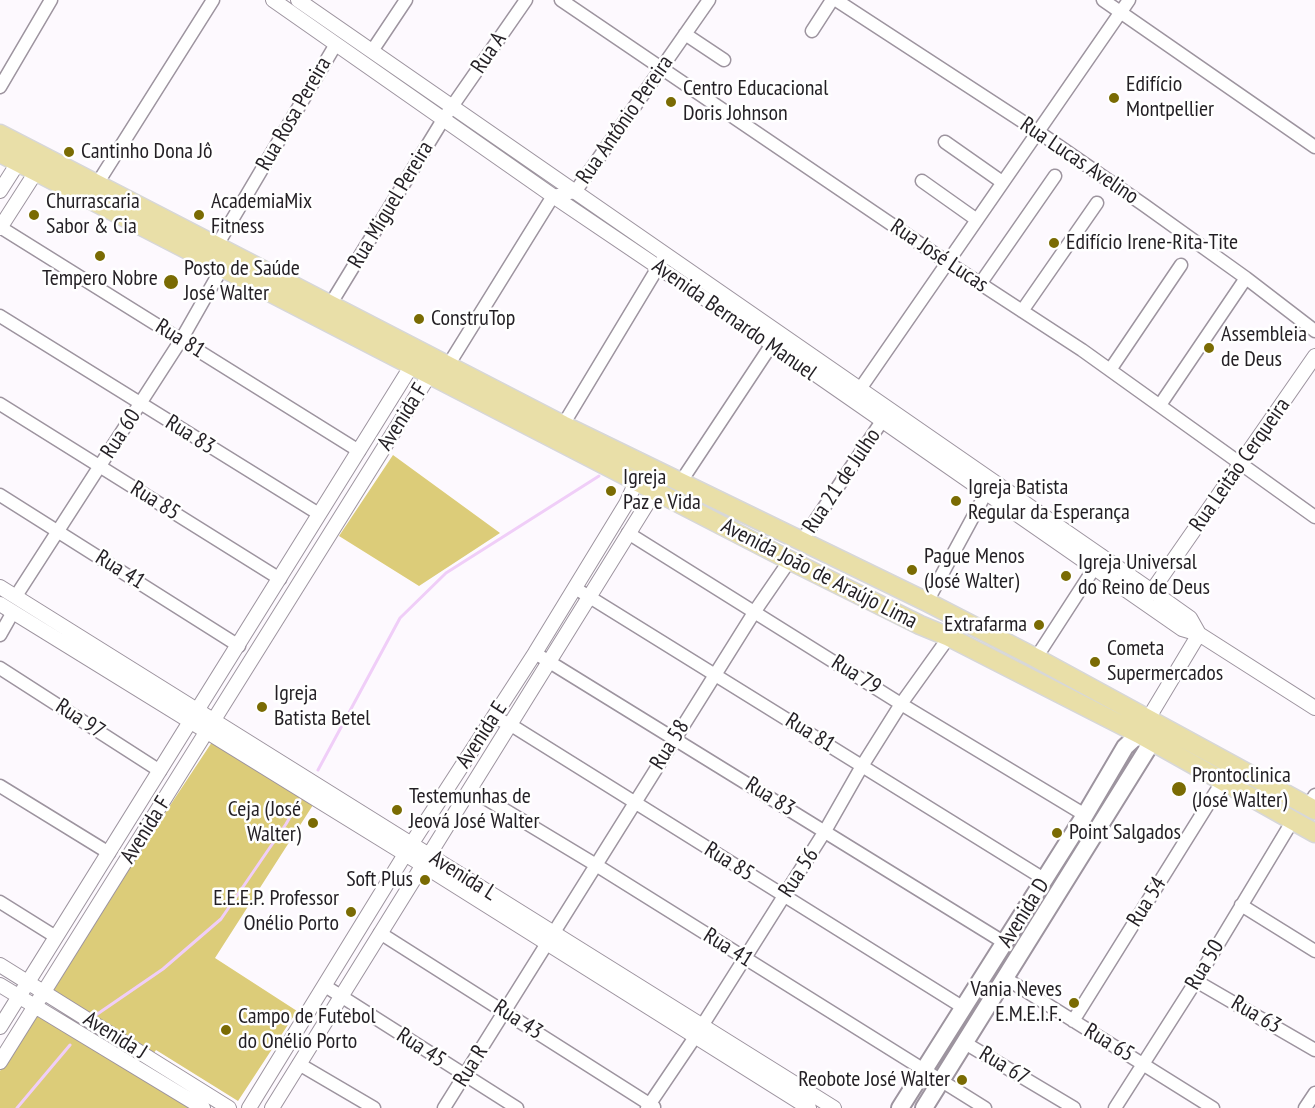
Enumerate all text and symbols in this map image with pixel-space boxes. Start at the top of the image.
street label: Rua A [466,27,512,79]
street label: Rua Antônio Pereira [571,51,679,189]
street label: Rua Rosa Pereira [251,53,337,175]
place label: Edifício Montpellier [1126,72,1214,124]
place label: Centro Educacional Doris Johnson [683,76,828,128]
marker: Edifício Montpellier [1107,91,1121,105]
marker: Centro Educacional Doris Johnson [664,95,678,109]
street label: Rua Lucas Avelino [1015,112,1143,210]
street label: Rua Miguel Pereira [343,137,439,273]
place label: Cantinho Dona Jô [81,139,213,165]
marker: Cantinho Dona Jô [62,145,76,159]
place label: Churrascaria Sabor & Cia [46,189,140,240]
place label: AcademiaMix Fitness [211,189,312,240]
marker: Churrascaria Sabor & Cia [27,208,41,222]
marker: AcademiaMix Fitness [192,208,206,222]
street label: Rua José Lucas [885,214,993,298]
place label: Edifício Irene-Rita-Tite [1066,230,1238,256]
marker: Edifício Irene-Rita-Tite [1047,236,1061,250]
marker: Tempero Nobre [93,249,107,263]
street label: Avenida Bernardo Manuel [647,253,821,387]
place label: Posto de Saúde José Walter [184,256,300,308]
place label: Tempero Nobre [42,266,158,292]
marker: Posto de Saúde José Walter [162,273,180,291]
place label: ConstruTop [431,306,515,332]
marker: ConstruTop [412,312,426,326]
street label: Rua 81 [150,314,210,364]
place label: Assembleia de Deus [1221,322,1307,374]
marker: Assembleia de Deus [1202,341,1216,355]
street label: Avenida F [372,379,434,455]
street label: Rua Leitão Cerqueira [1184,393,1296,537]
street label: Rua 60 [95,404,147,464]
street label: Rua 83 [160,410,220,460]
street label: Rua 21 de Julho [797,424,887,538]
place label: Igreja Paz e Vida [623,465,701,516]
place label: Igreja Batista Regular da Esperança [968,475,1130,526]
street label: Rua 85 [125,476,185,526]
marker: Igreja Paz e Vida [604,484,618,498]
marker: Igreja Batista Regular da Esperança [949,494,963,508]
street label: Avenida João de Araújo Lima [717,513,921,635]
place label: Pague Menos (José Walter) [924,544,1025,596]
street label: Rua 41 [90,545,150,595]
place label: Igreja Universal do Reino de Deus [1078,550,1210,602]
marker: Pague Menos (José Walter) [905,563,919,577]
marker: Igreja Universal do Reino de Deus [1059,569,1073,583]
place label: Extrafarma [944,612,1027,638]
marker: Extrafarma [1032,618,1046,632]
place label: Cometa Supermercados [1107,636,1223,688]
street label: Rua 79 [826,650,886,700]
marker: Cometa Supermercados [1088,655,1102,669]
place label: Igreja Batista Betel [274,681,370,732]
street label: Rua 97 [50,693,110,745]
street label: Avenida E [451,697,513,773]
marker: Igreja Batista Betel [255,700,269,714]
street label: Rua 81 [780,708,840,758]
street label: Rua 58 [645,715,695,775]
place label: Prontoclinica (José Walter) [1192,763,1291,814]
street label: Rua 83 [740,772,800,822]
marker: Prontoclinica (José Walter) [1170,780,1188,798]
place label: Testemunhas de Jeová José Walter [409,784,539,836]
street label: Avenida F [115,792,177,868]
place label: Ceja (José Walter) [228,797,301,848]
marker: Testemunhas de Jeová José Walter [390,803,404,817]
marker: Ceja (José Walter) [306,816,320,830]
place label: Point Salgados [1069,820,1181,846]
marker: Point Salgados [1050,826,1064,840]
street label: Rua 85 [699,837,759,887]
street label: Rua 56 [773,843,825,903]
street label: Avenida L [425,845,501,907]
place label: Soft Plus [346,867,413,893]
street label: Rua 54 [1122,872,1172,932]
marker: Soft Plus [418,873,432,887]
street label: Avenida D [993,874,1055,952]
place label: E.E.E.P. Professor Onélio Porto [213,886,339,938]
marker: E.E.E.P. Professor Onélio Porto [344,905,358,919]
street label: Rua 41 [698,923,758,973]
street label: Rua 50 [1180,935,1230,995]
place label: Vania Neves E.M.E.I.F. [970,977,1062,1028]
street label: Rua 63 [1226,990,1286,1040]
street label: Rua 43 [488,994,548,1046]
marker: Vania Neves E.M.E.I.F. [1067,996,1081,1010]
place label: Campo de Futebol do Onélio Porto [238,1004,376,1056]
street label: Avenida J [78,1006,152,1066]
street label: Rua 65 [1079,1018,1139,1068]
street label: Rua 45 [391,1022,451,1074]
marker: Campo de Futebol do Onélio Porto [219,1023,233,1037]
street label: Rua R [448,1040,494,1092]
street label: Rua 67 [974,1041,1034,1091]
place label: Reobote José Walter [798,1067,950,1093]
marker: Reobote José Walter [955,1073,969,1087]

